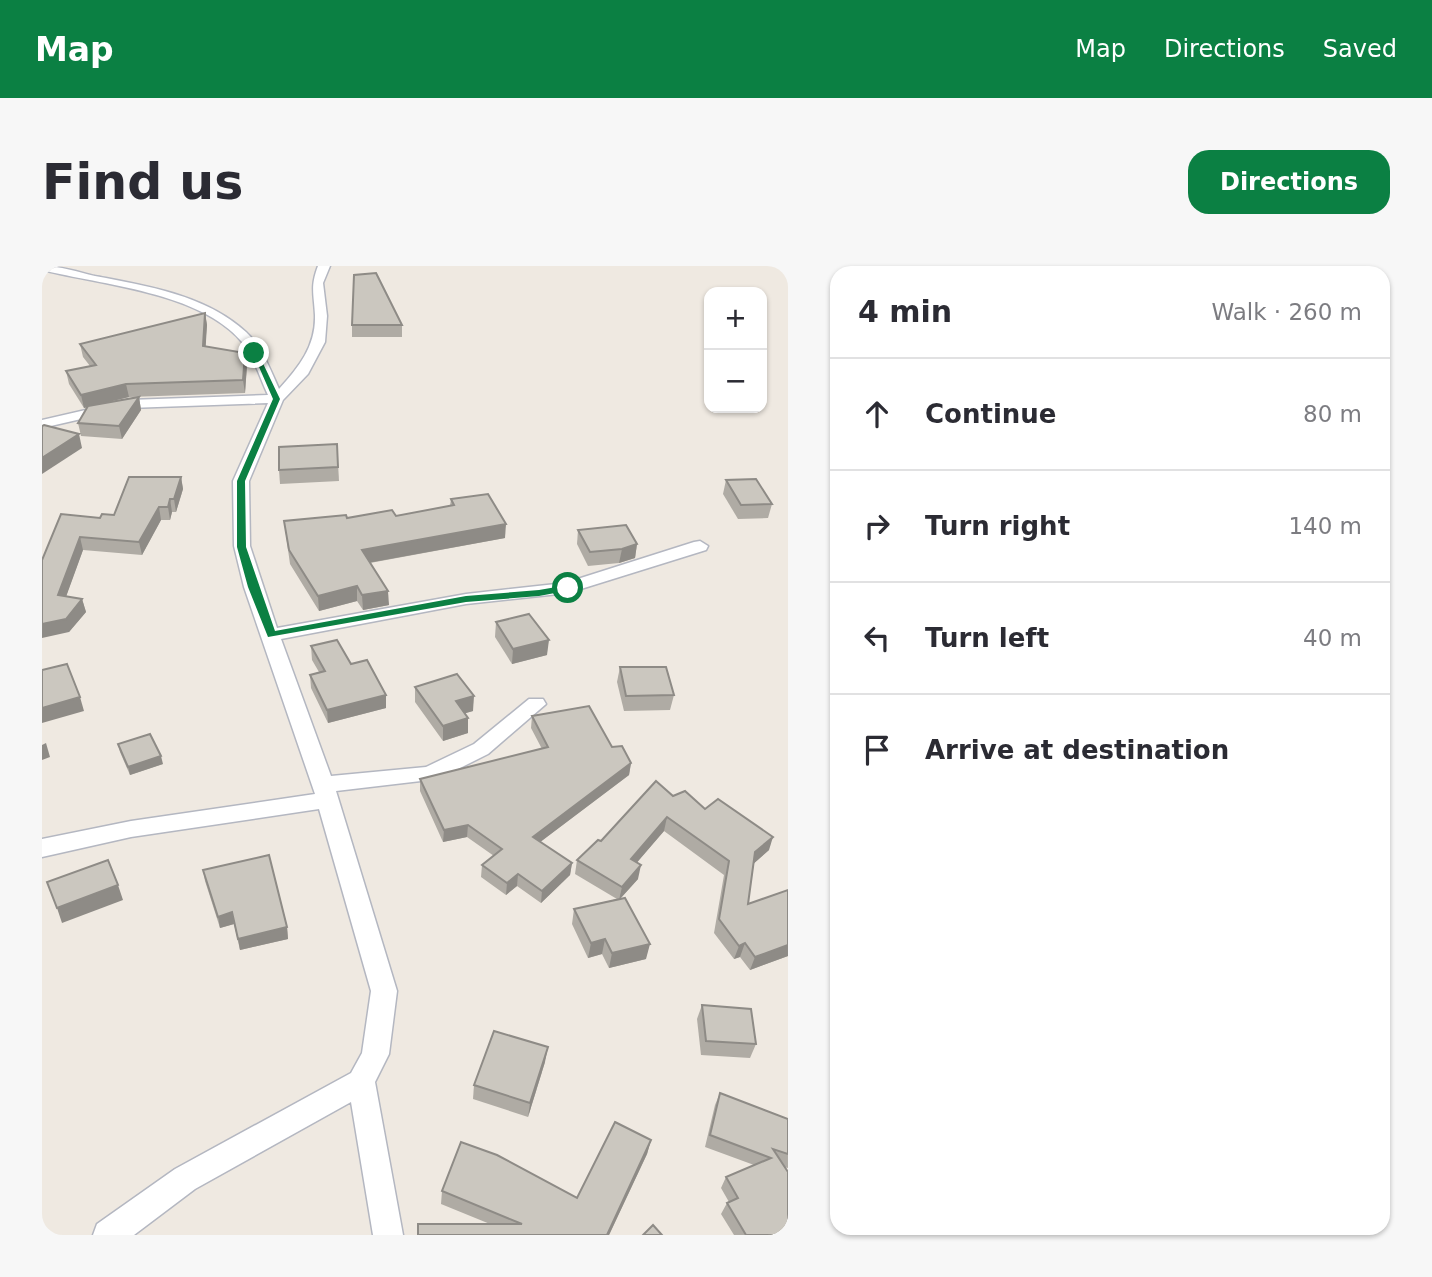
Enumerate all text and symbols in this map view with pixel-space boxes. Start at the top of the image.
text: Map [35,30,114,69]
text: Map [1075,35,1126,63]
text: Directions [1164,35,1285,63]
text: Saved [1323,35,1397,63]
button: Directions [1188,150,1390,214]
text: Find us [42,154,243,211]
map controls [704,287,767,413]
button: + [704,287,767,350]
text: 4 min [858,294,952,329]
text: Walk · 260 m [1211,299,1362,325]
route end [238,337,269,368]
button: − [704,350,767,413]
icon: ahead [858,395,896,433]
text: Continue [925,399,1056,429]
text: 80 m [1303,401,1362,427]
icon: right [858,507,896,545]
text: Turn right [925,511,1070,541]
text: 140 m [1288,513,1362,539]
route start [552,572,583,603]
icon: left [858,619,896,657]
text: Turn left [925,623,1049,653]
text: 40 m [1303,625,1362,651]
icon: arrive [858,731,896,769]
text: Arrive at destination [925,735,1229,765]

